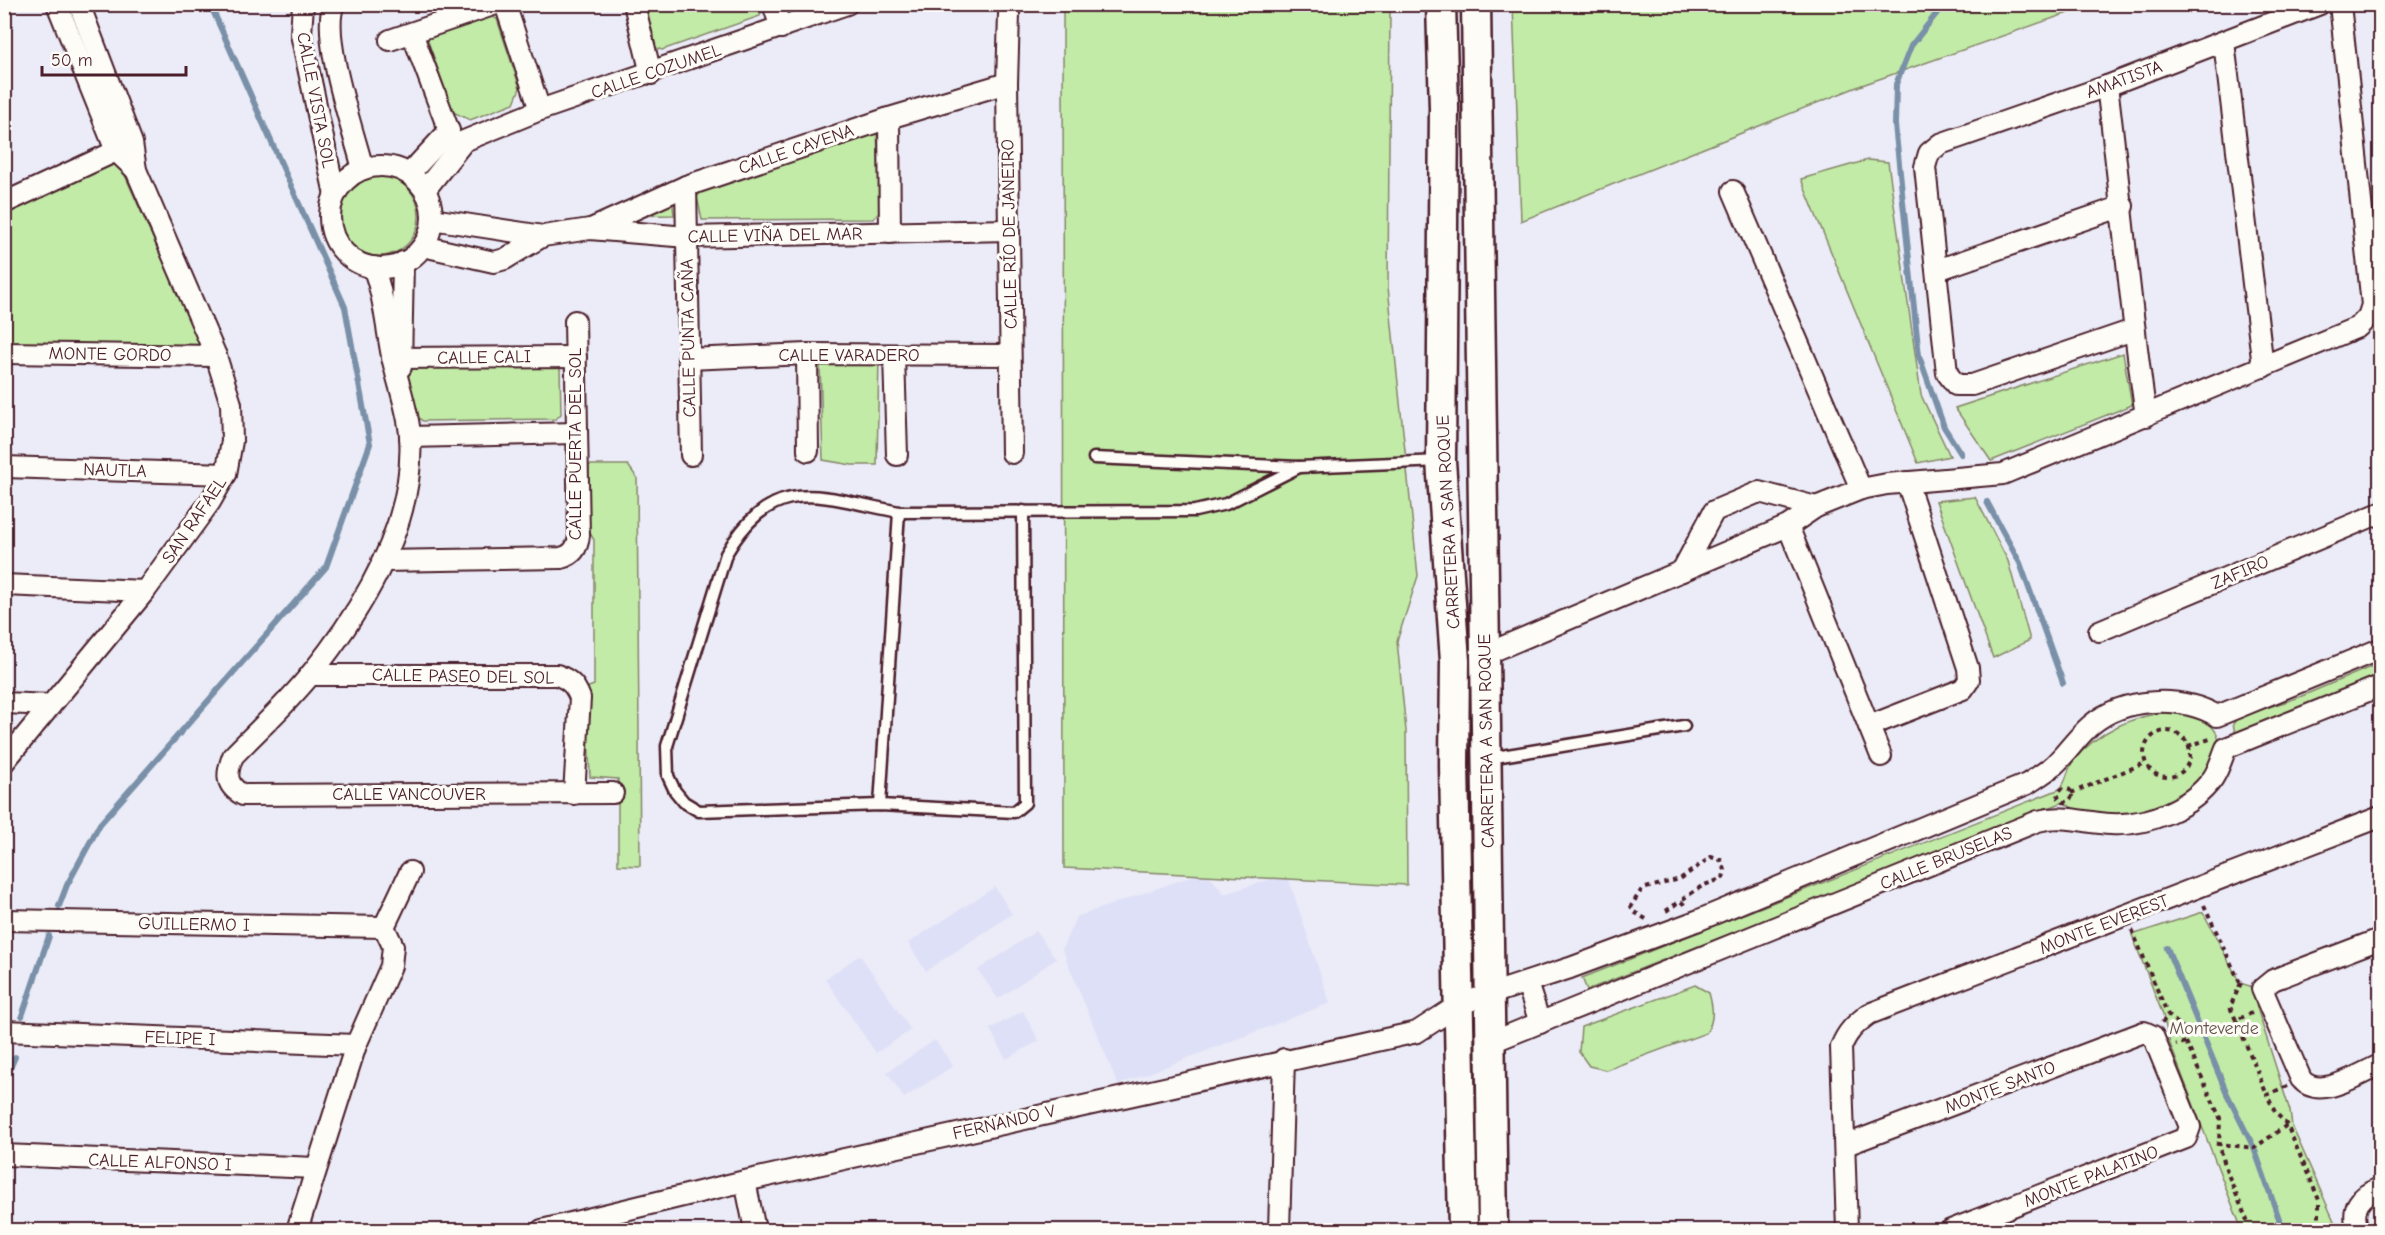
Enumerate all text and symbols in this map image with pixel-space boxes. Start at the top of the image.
street label: CALLE VISTA SOL [292,30,339,170]
scale bar [42,39,186,77]
street label: CALLE COZUMEL [588,39,724,104]
text: 50 m [51,50,93,71]
street label: AMATISTA [2083,56,2165,103]
street label: CALLE CAYENA [736,120,857,179]
street label: CALLE RÍO DE JANEIRO [996,139,1022,329]
street label: CALLE VIÑA DEL MAR [687,223,863,248]
street label: CALLE PUNTA CAÑA [677,258,700,418]
street label: MONTE GORDO [48,343,172,366]
street label: CALLE VARADERO [778,345,920,366]
street label: CALLE CALI [437,346,531,369]
street label: CALLE PUERTA DEL SOL [565,348,586,540]
street label: CARRETERA A SAN ROQUE [1432,414,1465,630]
street label: NAUTLA [83,459,147,482]
street label: SAN RAFAEL [158,473,231,568]
street label: ZAFIRO [2208,551,2272,594]
street label: CARRETERA A SAN ROQUE [1474,634,1499,848]
street label: CALLE PASEO DEL SOL [372,664,554,689]
street label: CALLE VANCOUVER [332,784,486,805]
street label: CALLE BRUSELAS [1877,822,2015,895]
street label: MONTE EVEREST [2036,890,2172,959]
street label: GUILLERMO I [138,913,250,936]
park label: Monteverde [2169,1018,2259,1039]
street label: FELIPE I [144,1027,216,1050]
street label: MONTE SANTO [1942,1057,2059,1118]
street label: FERNANDO V [951,1100,1058,1144]
street label: MONTE PALATINO [2021,1141,2161,1212]
street label: CALLE ALFONSO I [88,1149,232,1176]

